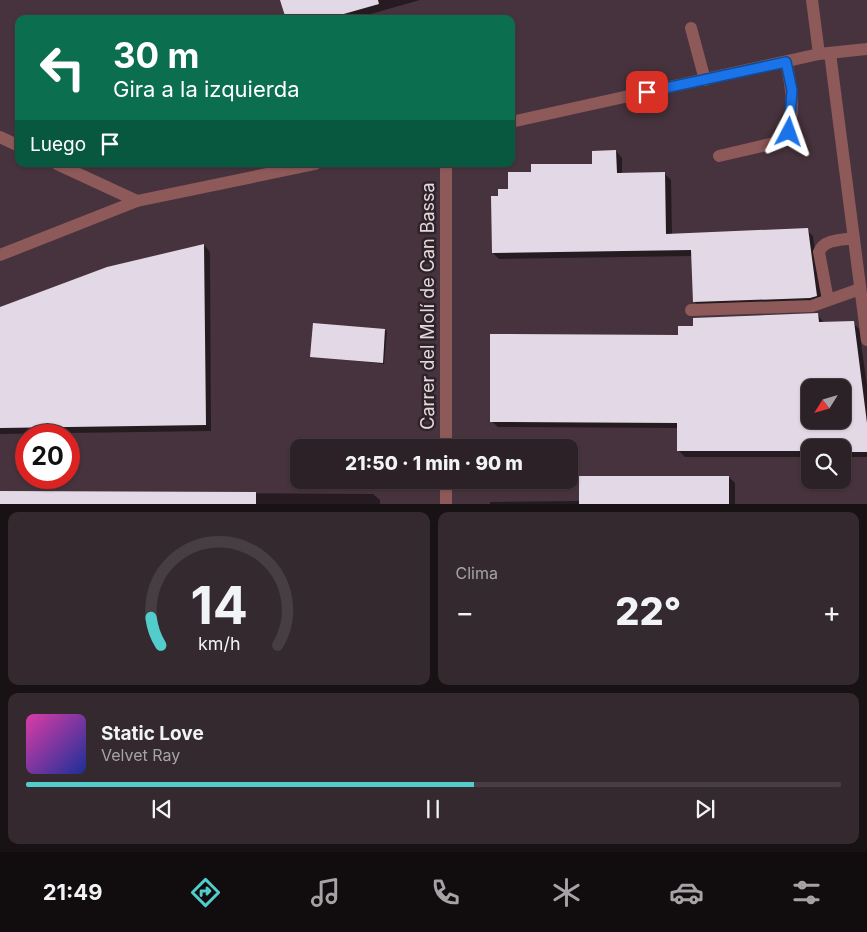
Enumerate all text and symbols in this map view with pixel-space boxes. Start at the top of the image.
text: 30 m [113,34,199,76]
icon: left [30,35,95,100]
pin [626,71,668,113]
text: Gira a la izquierda [113,76,300,102]
icon: arrive [633,78,661,106]
position arrow [762,105,814,157]
icon: arrive [96,130,124,158]
text: Luego [30,133,86,156]
street label: Carrer del Molí de Can Bassa [417,182,438,430]
north arrow [801,379,851,429]
map controls [801,379,851,489]
speed limit sign: 20 [15,424,80,489]
button: search [801,439,851,489]
text: 21:50 · 1 min · 90 m [345,452,523,475]
text: Clima [456,563,498,583]
text: 14 [190,574,248,637]
text: 22° [615,588,681,634]
text: − [456,595,474,629]
text: + [822,595,841,629]
text: km/h [198,633,240,654]
text: Static Love [101,722,204,745]
text: Velvet Ray [101,745,180,765]
icon: previous [148,795,176,823]
icon: pause [419,795,447,823]
icon: next [691,795,719,823]
icon: directions [188,875,223,910]
icon: music [308,875,343,910]
icon: phone [428,875,463,910]
icon: climate [549,875,584,910]
icon: car [669,875,704,910]
icon: filters [789,875,824,910]
text: 21:49 [43,879,103,905]

